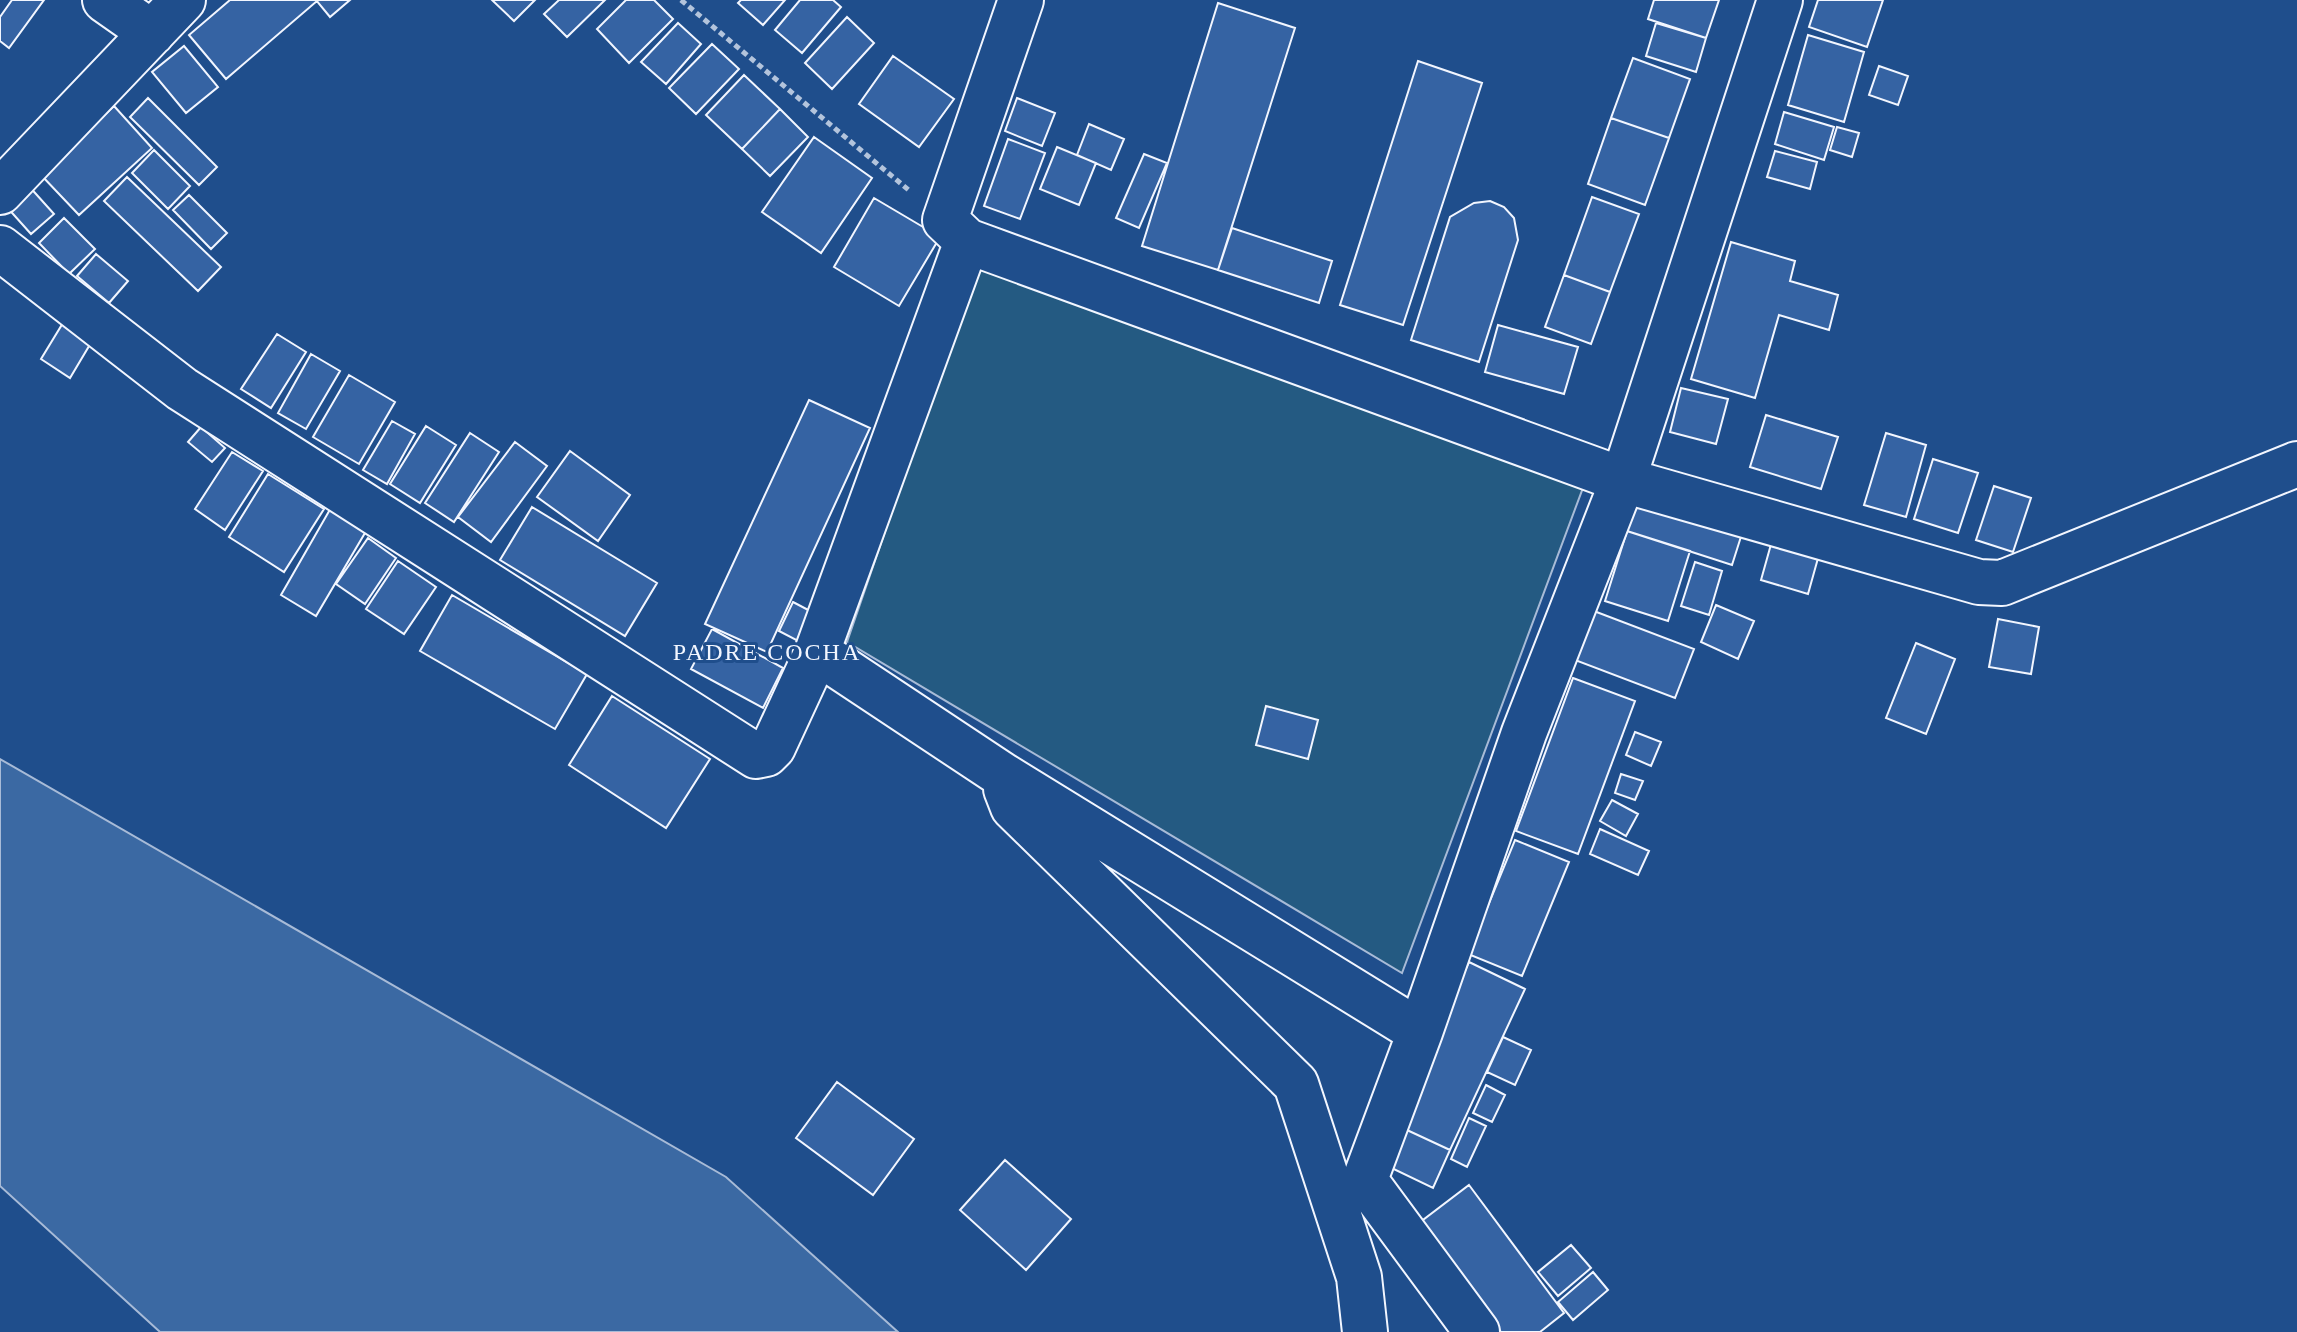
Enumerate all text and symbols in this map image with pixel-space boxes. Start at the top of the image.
district label: PADRE COCHA [673,639,861,665]

